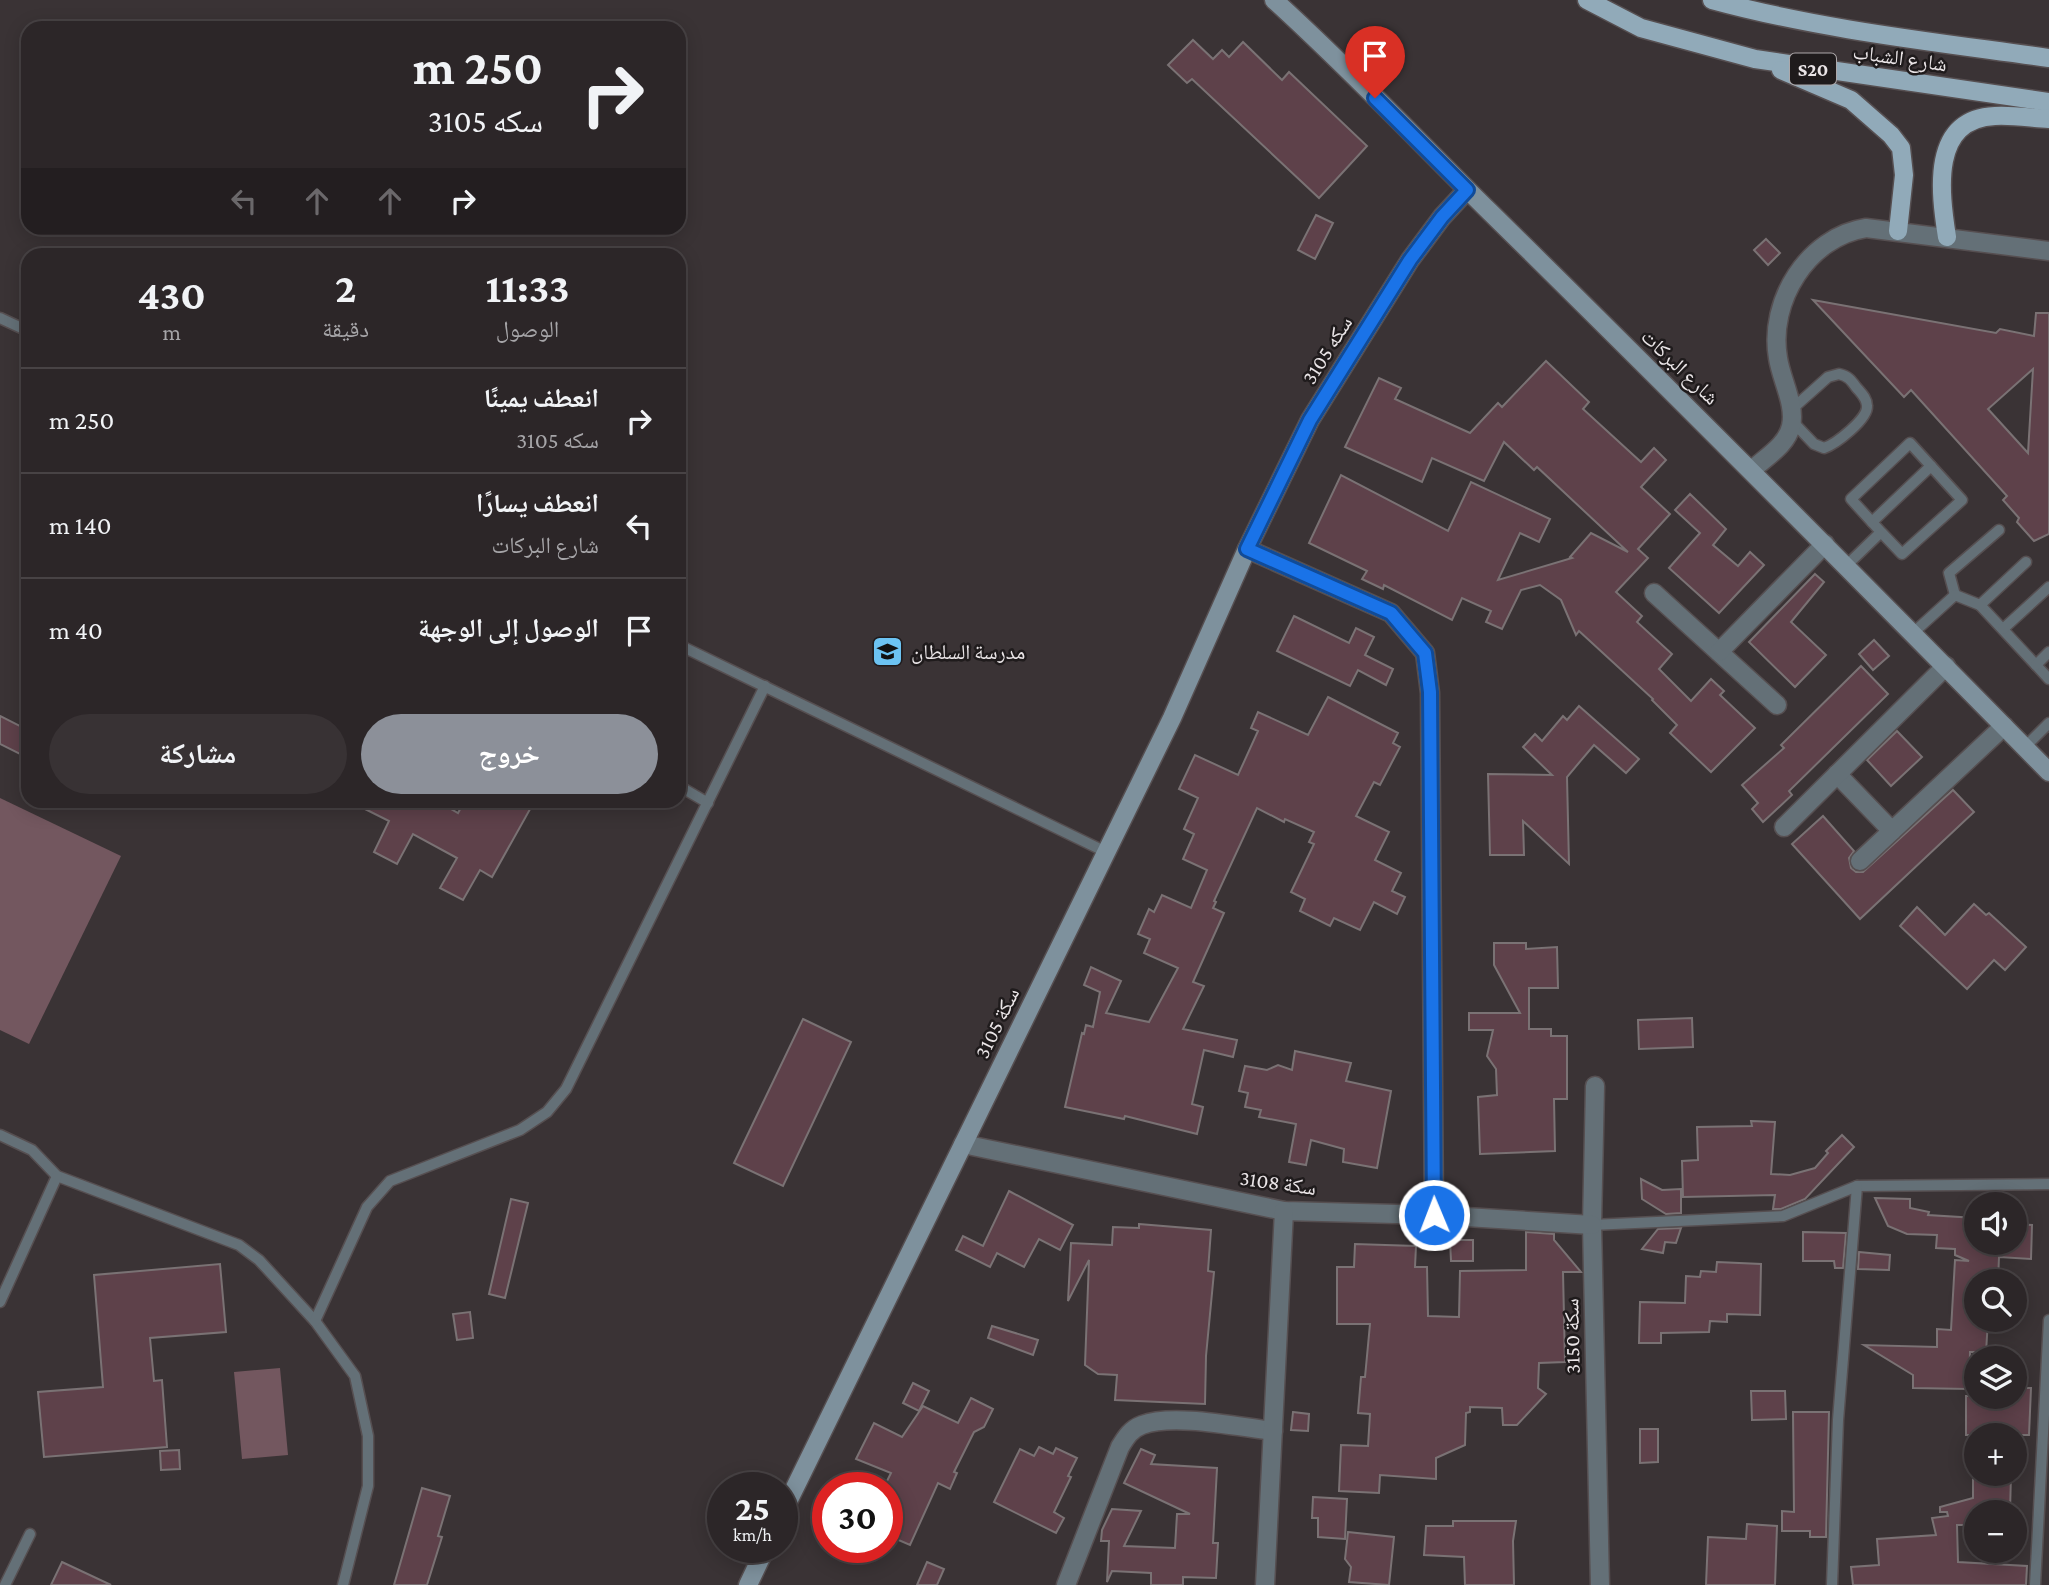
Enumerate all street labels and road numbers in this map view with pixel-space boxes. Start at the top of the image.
street label: شارع الشباب [1851,40,1949,77]
road number: S20 [1790,54,1836,85]
street label: سكه 3105 [1297,312,1357,388]
street label: شارع البركات [1636,324,1724,410]
street label: سكة 3105 [970,984,1024,1062]
street label: سكة 3108 [1238,1166,1318,1200]
street label: سكة 3150 [1559,1298,1585,1374]

